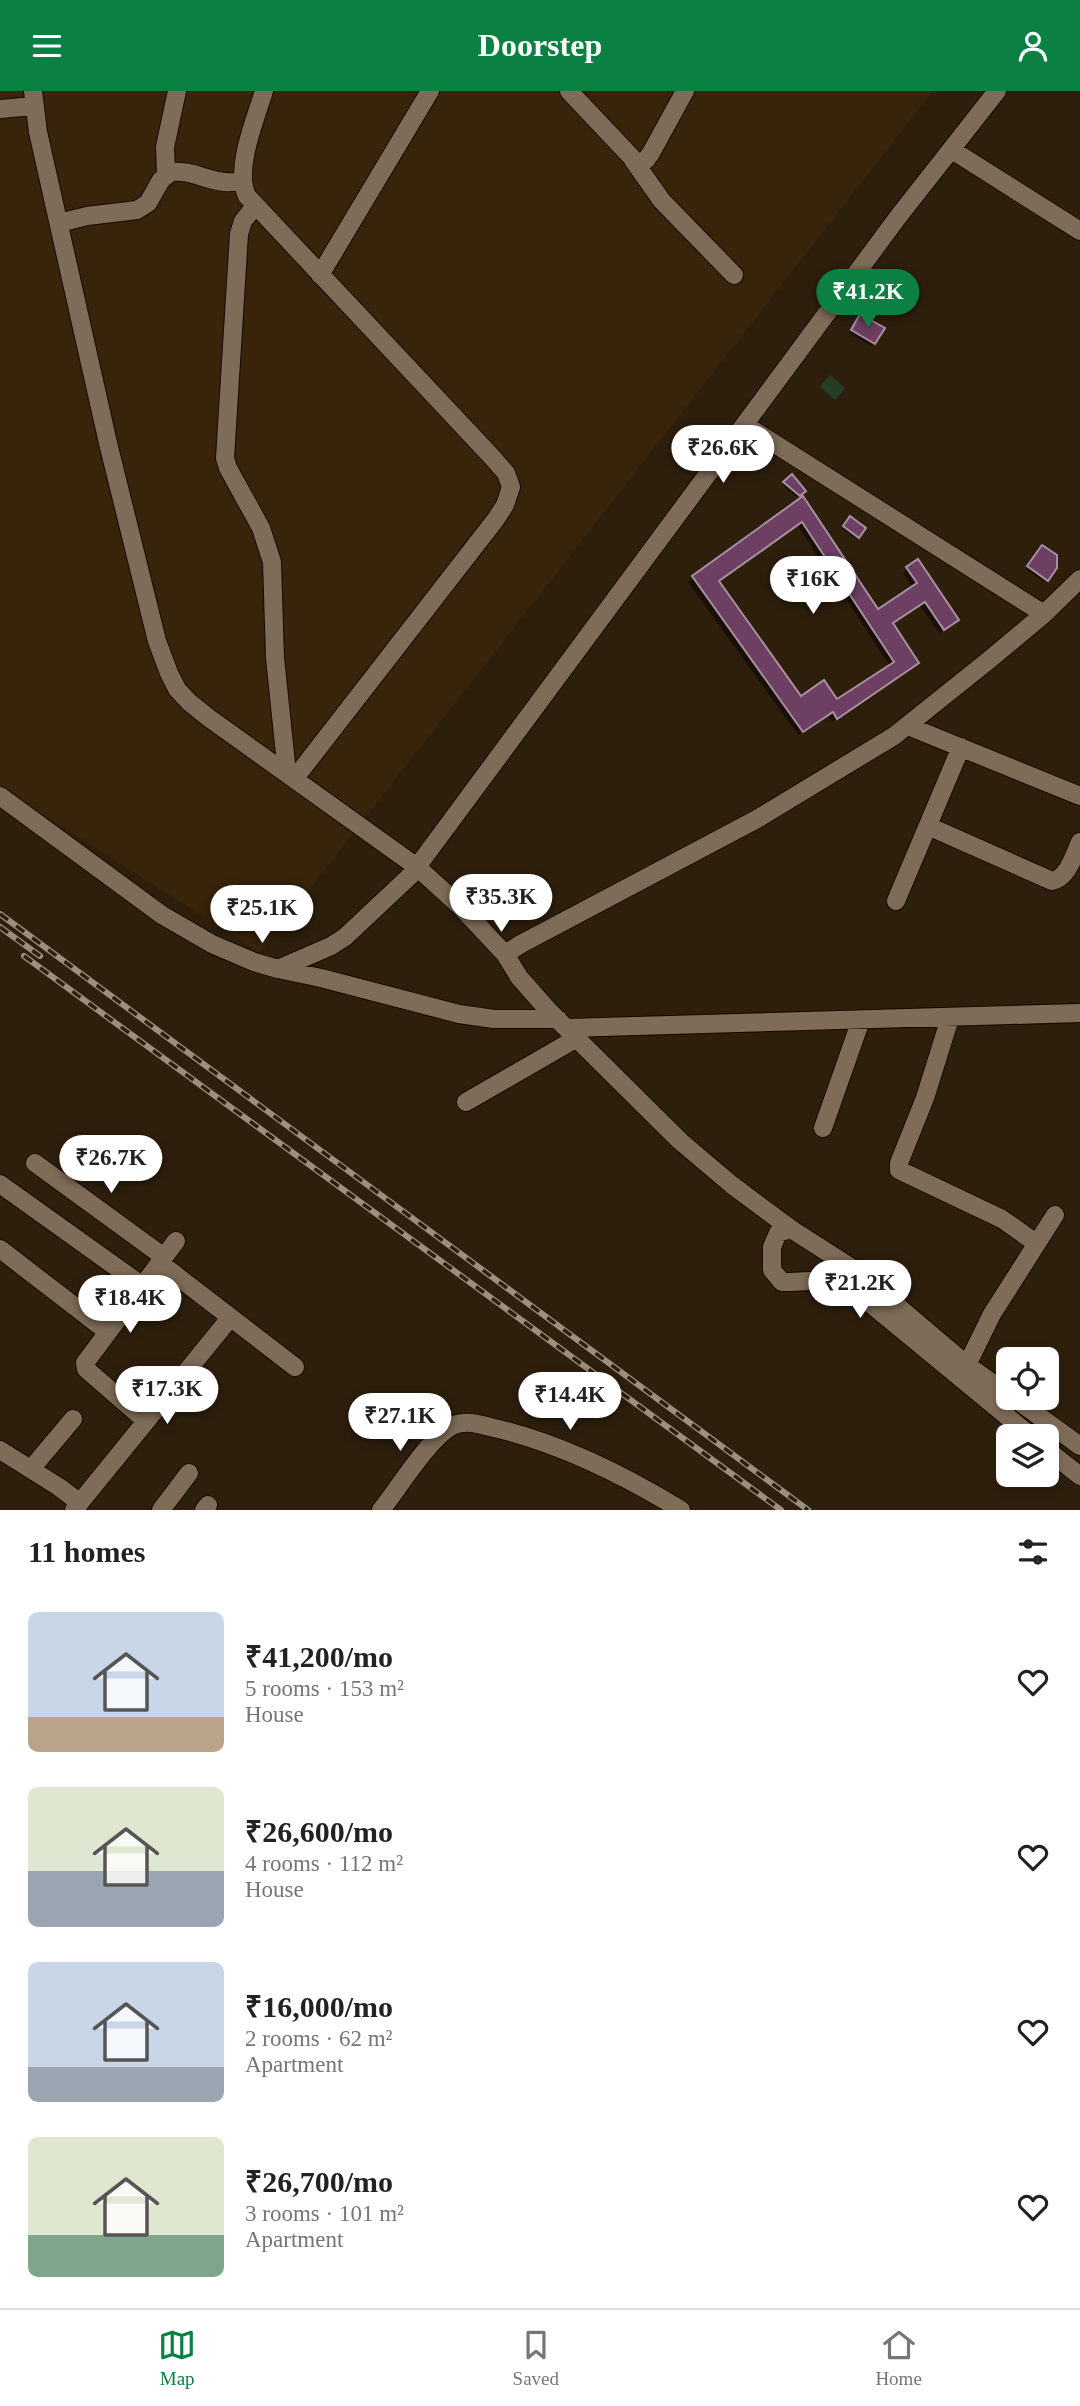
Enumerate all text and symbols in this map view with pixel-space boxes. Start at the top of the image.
icon: menu [28,27,66,65]
text: Doorstep [478,27,602,63]
icon: person [1014,27,1052,65]
pin: ₹41.2K [811,269,925,329]
text: ₹41.2K [832,279,904,304]
pin: ₹26.6K [666,425,780,485]
text: ₹26.6K [687,435,759,460]
pin: ₹16K [772,557,854,616]
text: ₹16K [786,566,840,591]
pin: ₹35.3K [444,875,558,934]
text: ₹35.3K [465,884,537,909]
pin: ₹25.1K [205,885,319,945]
text: ₹25.1K [226,895,298,920]
pin: ₹26.7K [54,1135,168,1195]
text: ₹26.7K [75,1145,147,1170]
pin: ₹21.2K [803,1261,917,1320]
text: ₹21.2K [824,1270,896,1295]
pin: ₹18.4K [73,1275,187,1335]
text: ₹18.4K [94,1285,166,1310]
map controls [996,1347,1059,1487]
button: locate [996,1347,1059,1410]
pin: ₹17.3K [110,1367,224,1426]
pin: ₹14.4K [513,1373,627,1432]
text: ₹17.3K [131,1376,203,1401]
text: ₹14.4K [534,1382,606,1407]
pin: ₹27.1K [343,1393,457,1453]
text: ₹27.1K [364,1403,436,1428]
button: layers [996,1424,1059,1487]
icon: filters [1014,1533,1052,1571]
text: 11 homes [28,1535,146,1568]
icon: home [84,1640,168,1724]
text: ₹41,200/mo [245,1640,393,1673]
icon: heart [1014,1663,1052,1701]
text: 5 rooms · 153 m² [245,1676,404,1701]
text: House [245,1702,304,1727]
icon: home [84,1815,168,1899]
text: ₹26,600/mo [245,1815,393,1848]
icon: heart [1014,1838,1052,1876]
text: 4 rooms · 112 m² [245,1851,403,1876]
text: House [245,1877,304,1902]
icon: home [84,1990,168,2074]
text: ₹16,000/mo [245,1990,393,2023]
icon: heart [1014,2013,1052,2051]
text: 2 rooms · 62 m² [245,2026,392,2051]
text: Apartment [245,2052,343,2077]
icon: home [84,2165,168,2249]
text: ₹26,700/mo [245,2165,393,2198]
icon: heart [1014,2188,1052,2226]
text: 3 rooms · 101 m² [245,2201,404,2226]
text: Apartment [245,2227,343,2252]
tab: Map [158,2326,196,2390]
tab: Saved [513,2326,559,2390]
tab: Home [875,2326,922,2390]

